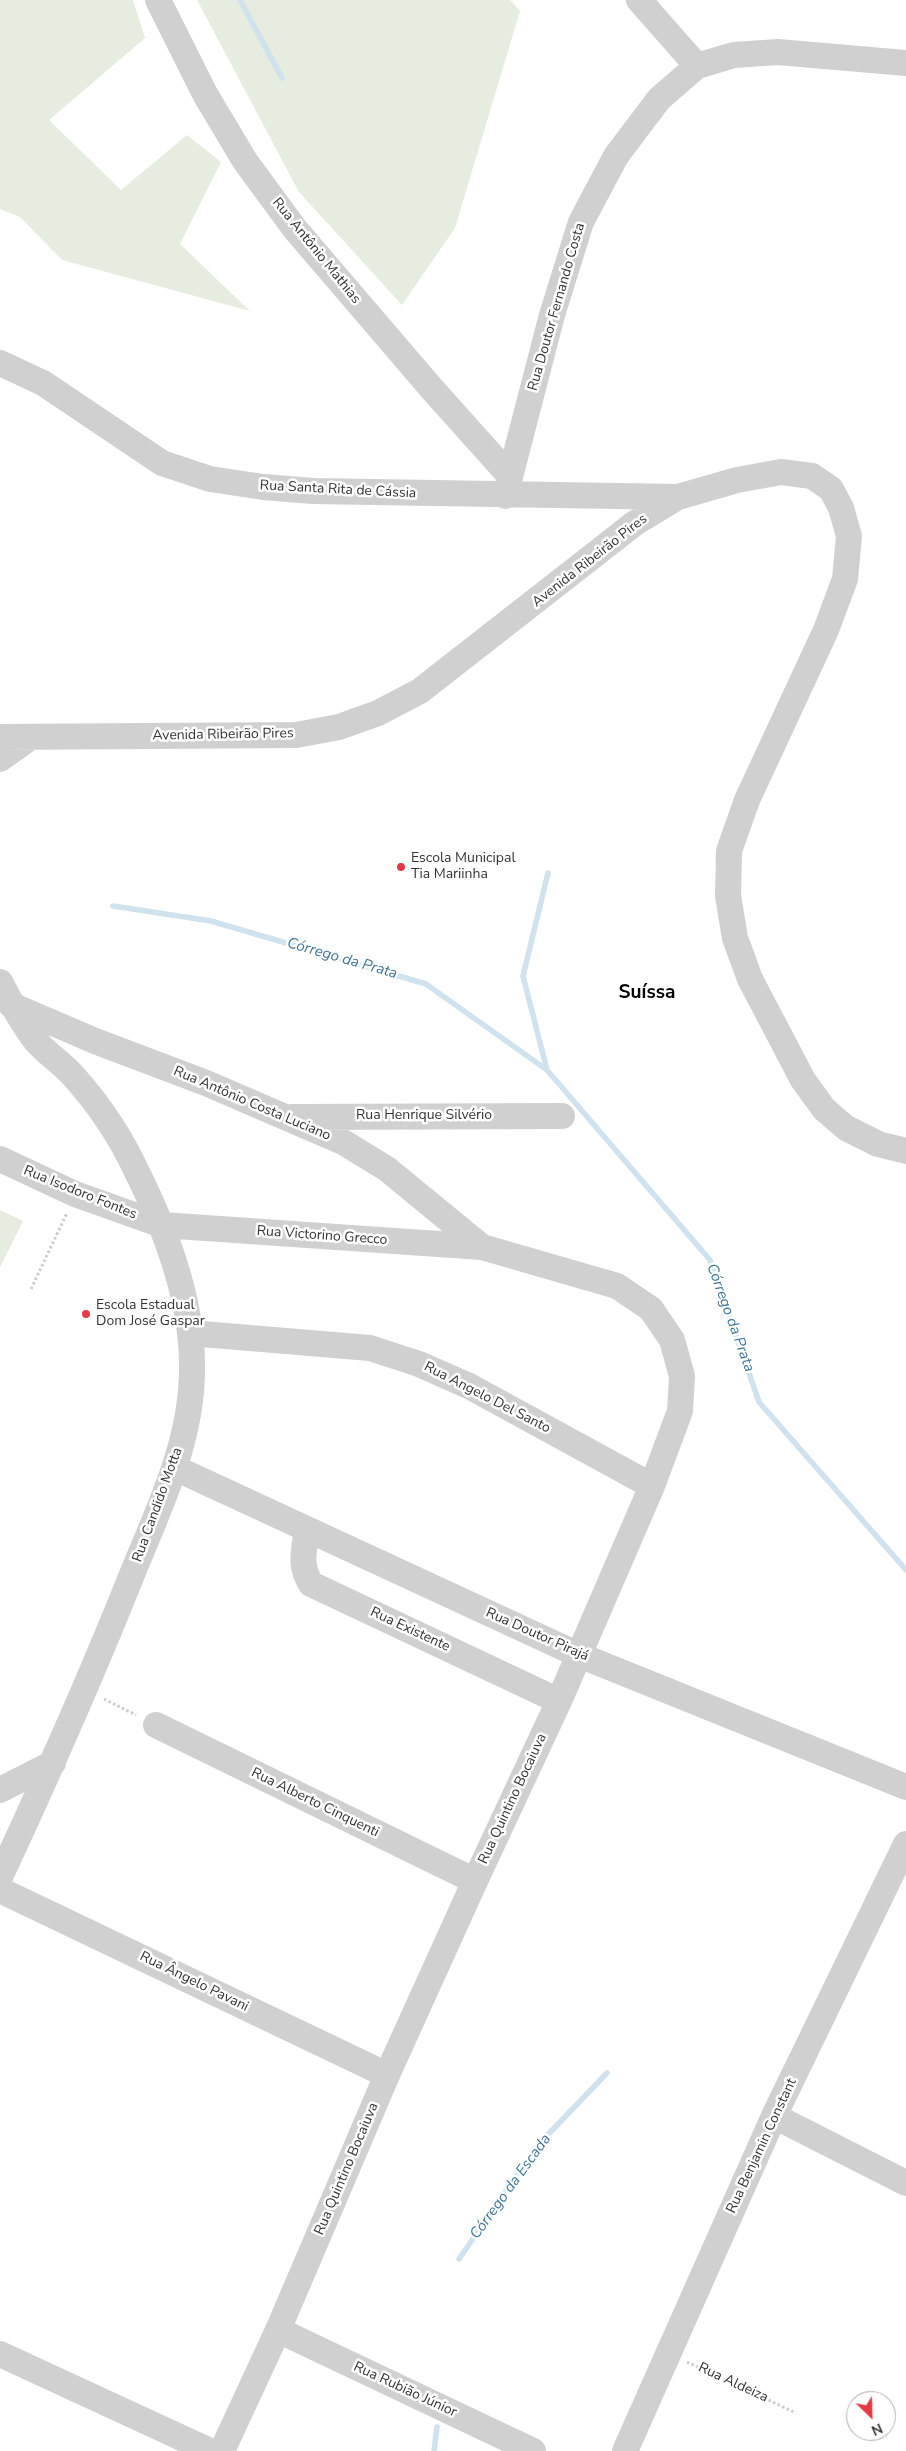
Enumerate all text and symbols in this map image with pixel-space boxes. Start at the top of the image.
street label: Rua Antônio Mathias [268,195,364,307]
street label: Rua Doutor Fernando Costa [525,221,589,393]
street label: Rua Santa Rita de Cássia [259,478,417,502]
street label: Avenida Ribeirão Pires [529,511,651,611]
street label: Avenida Ribeirão Pires [152,725,294,745]
place label: Escola Municipal Tia Mariinha [411,851,516,884]
marker: Escola Municipal Tia Mariinha [395,861,407,873]
water label: Córrego da Prata [285,935,399,983]
district label: Suíssa [619,982,675,1004]
street label: Rua Antônio Costa Luciano [171,1063,333,1145]
street label: Rua Henrique Silvério [356,1108,492,1124]
street label: Rua Isodoro Fontes [21,1163,139,1223]
street label: Rua Victorino Grecco [256,1223,388,1249]
water label: Córrego da Prata [702,1261,758,1375]
place label: Escola Estadual Dom José Gaspar [96,1298,205,1330]
marker: Escola Estadual Dom José Gaspar [80,1308,92,1320]
street label: Rua Angelo Del Santo [421,1359,553,1437]
street label: Rua Candido Motta [130,1446,186,1564]
street label: Rua Existente [367,1604,453,1656]
street label: Rua Doutor Pirajá [483,1605,591,1665]
street label: Rua Quintino Bocaiuva [475,1731,551,1867]
street label: Rua Alberto Cinquenti [248,1765,382,1841]
street label: Rua Ângelo Pavani [137,1948,251,2016]
street label: Rua Benjamin Constant [723,2076,801,2216]
street label: Rua Quintino Bocaiuva [311,2100,383,2238]
water label: Córrego da Escada [467,2131,555,2243]
street label: Rua Rubião Júnior [351,2359,459,2421]
street label: Rua Aldeiza [695,2359,771,2407]
north arrow [846,2391,896,2441]
text: N [868,2418,886,2440]

